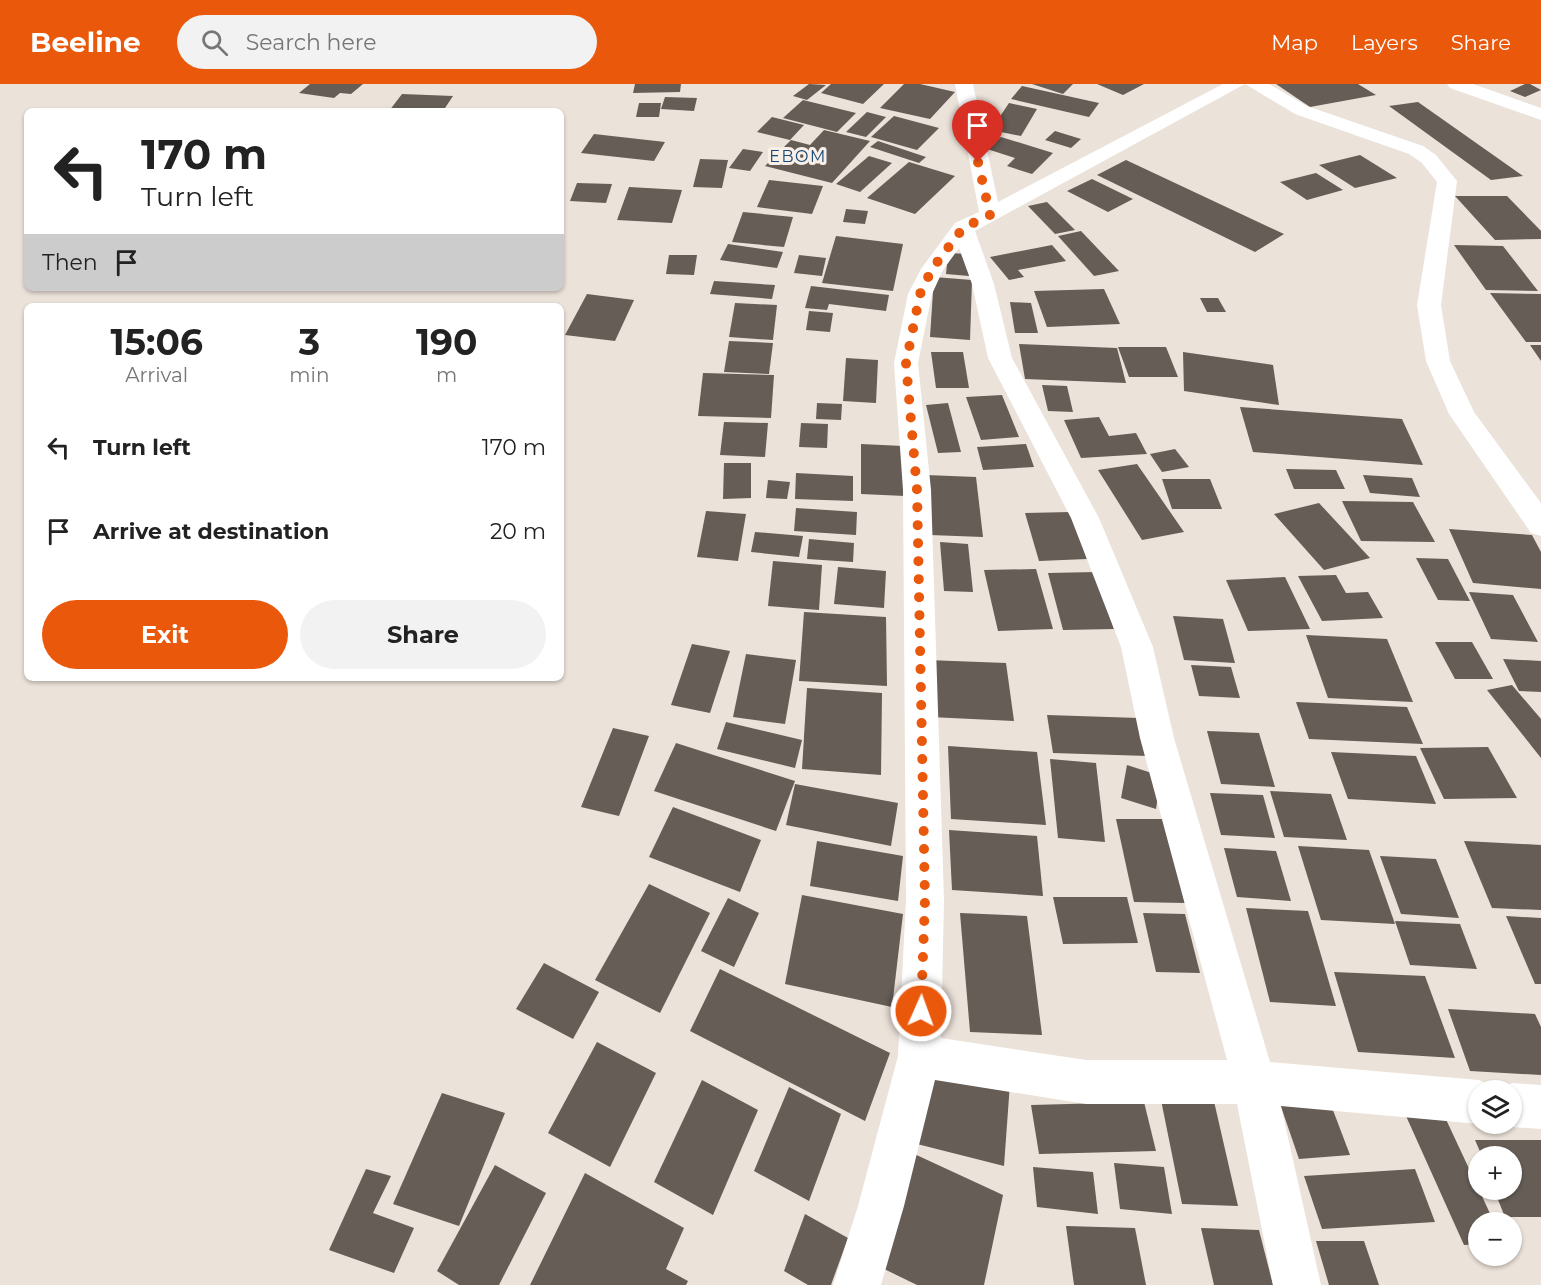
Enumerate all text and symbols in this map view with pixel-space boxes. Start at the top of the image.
search box [177,15,597,69]
text: Beeline [30,25,141,59]
icon: search [198,26,231,59]
text: Search here [246,29,377,56]
text: Map [1271,30,1318,55]
text: Layers [1351,30,1418,55]
text: Share [1451,30,1511,55]
pin [952,100,1003,162]
icon: arrive [961,109,994,142]
text: 170 m [141,128,267,180]
icon: left [42,132,120,210]
district label: EBOM [769,147,827,166]
text: Turn left [141,180,254,213]
icon: arrive [110,246,143,279]
text: Then [42,249,98,276]
text: 15:06 [111,320,203,364]
text: 3 [299,320,320,364]
text: 190 [416,320,477,364]
text: Arrival [125,363,188,387]
text: min [289,363,329,387]
text: m [436,363,457,387]
icon: left [42,431,75,464]
text: Turn left [93,434,191,461]
text: 170 m [482,434,546,461]
icon: arrive [42,515,75,548]
text: Arrive at destination [93,518,329,545]
text: 20 m [490,518,546,545]
button: Exit [42,600,288,669]
button: Share [300,600,546,669]
position arrow [889,979,953,1043]
map controls [1468,1080,1522,1266]
button: layers [1468,1080,1522,1134]
button: + [1468,1146,1522,1200]
button: − [1468,1212,1522,1266]

